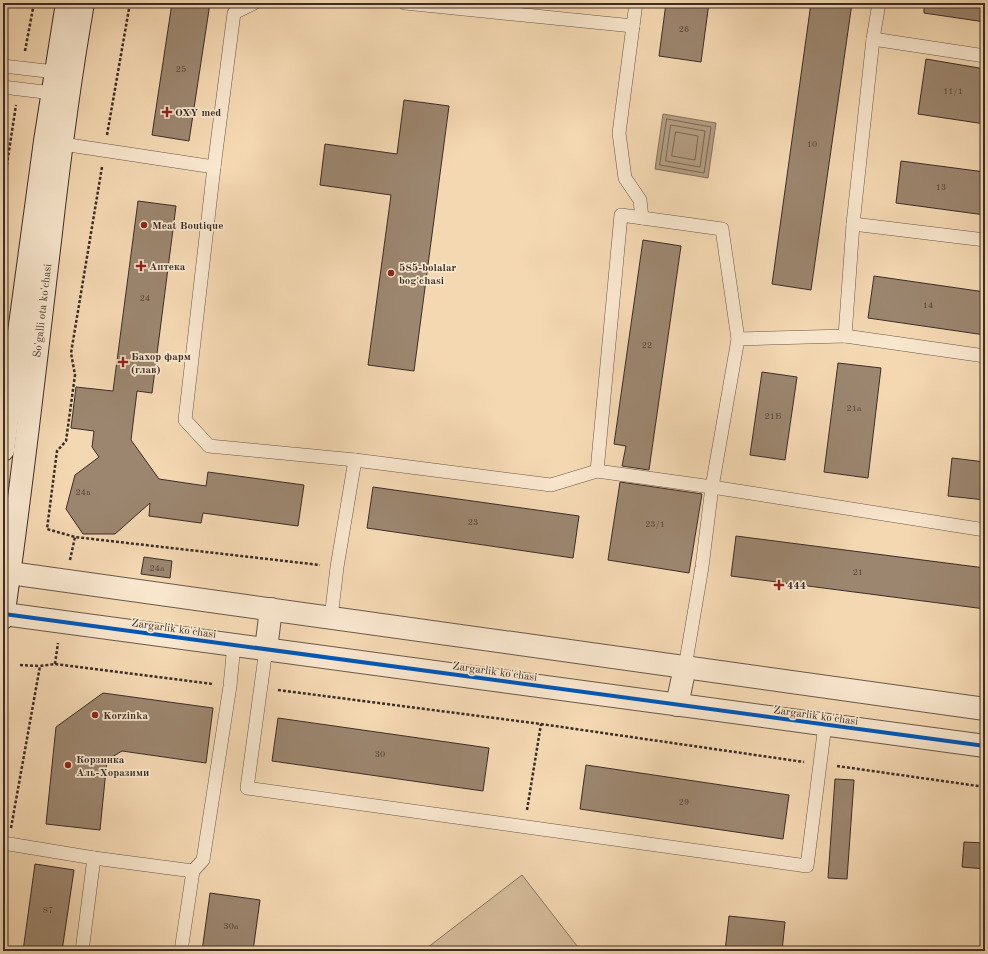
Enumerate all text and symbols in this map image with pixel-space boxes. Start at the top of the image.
house number: 26 [679,25,689,34]
house number: 25 [176,65,186,74]
house number: 11/1 [943,87,963,96]
marker: OXY med [162,107,172,117]
place label: OXY med [175,108,221,119]
house number: 10 [807,140,817,149]
house number: 13 [936,183,946,192]
marker: Meat Boutique [139,220,149,230]
place label: Meat Boutique [152,221,223,232]
marker: Аптека [136,261,146,271]
place label: Аптека [149,262,186,273]
street label: So'galli ota ko'chasi [32,263,54,358]
place label: 585-bolalar bog'chasi [399,263,457,287]
marker: 585-bolalar bog'chasi [386,268,396,278]
house number: 24 [140,294,150,303]
house number: 14 [923,301,933,310]
house number: 22 [642,341,652,350]
place label: Бахор фарм (глав) [131,352,191,376]
marker: Бахор фарм (глав) [118,357,128,367]
house number: 21а [847,404,862,413]
house number: 21Б [765,412,781,421]
house number: 24в [76,488,90,497]
house number: 23 [468,518,478,527]
house number: 23/1 [645,520,665,529]
house number: 24a [150,564,165,573]
house number: 21 [853,568,863,577]
marker: 444 [774,580,784,590]
place label: 444 [787,581,806,592]
street label: Zargarlik ko'chasi [131,618,217,641]
street label: Zargarlik ko'chasi [452,661,538,684]
street label: Zargarlik ko'chasi [773,705,859,728]
marker: Korzinka [90,710,100,720]
place label: Korzinka [103,711,148,722]
house number: 30 [375,750,385,759]
place label: Корзинка Аль-Хоразими [76,755,149,779]
marker: Корзинка Аль-Хоразими [63,760,73,770]
house number: 29 [679,798,689,807]
house number: 87 [43,906,53,915]
house number: 30a [224,922,239,931]

